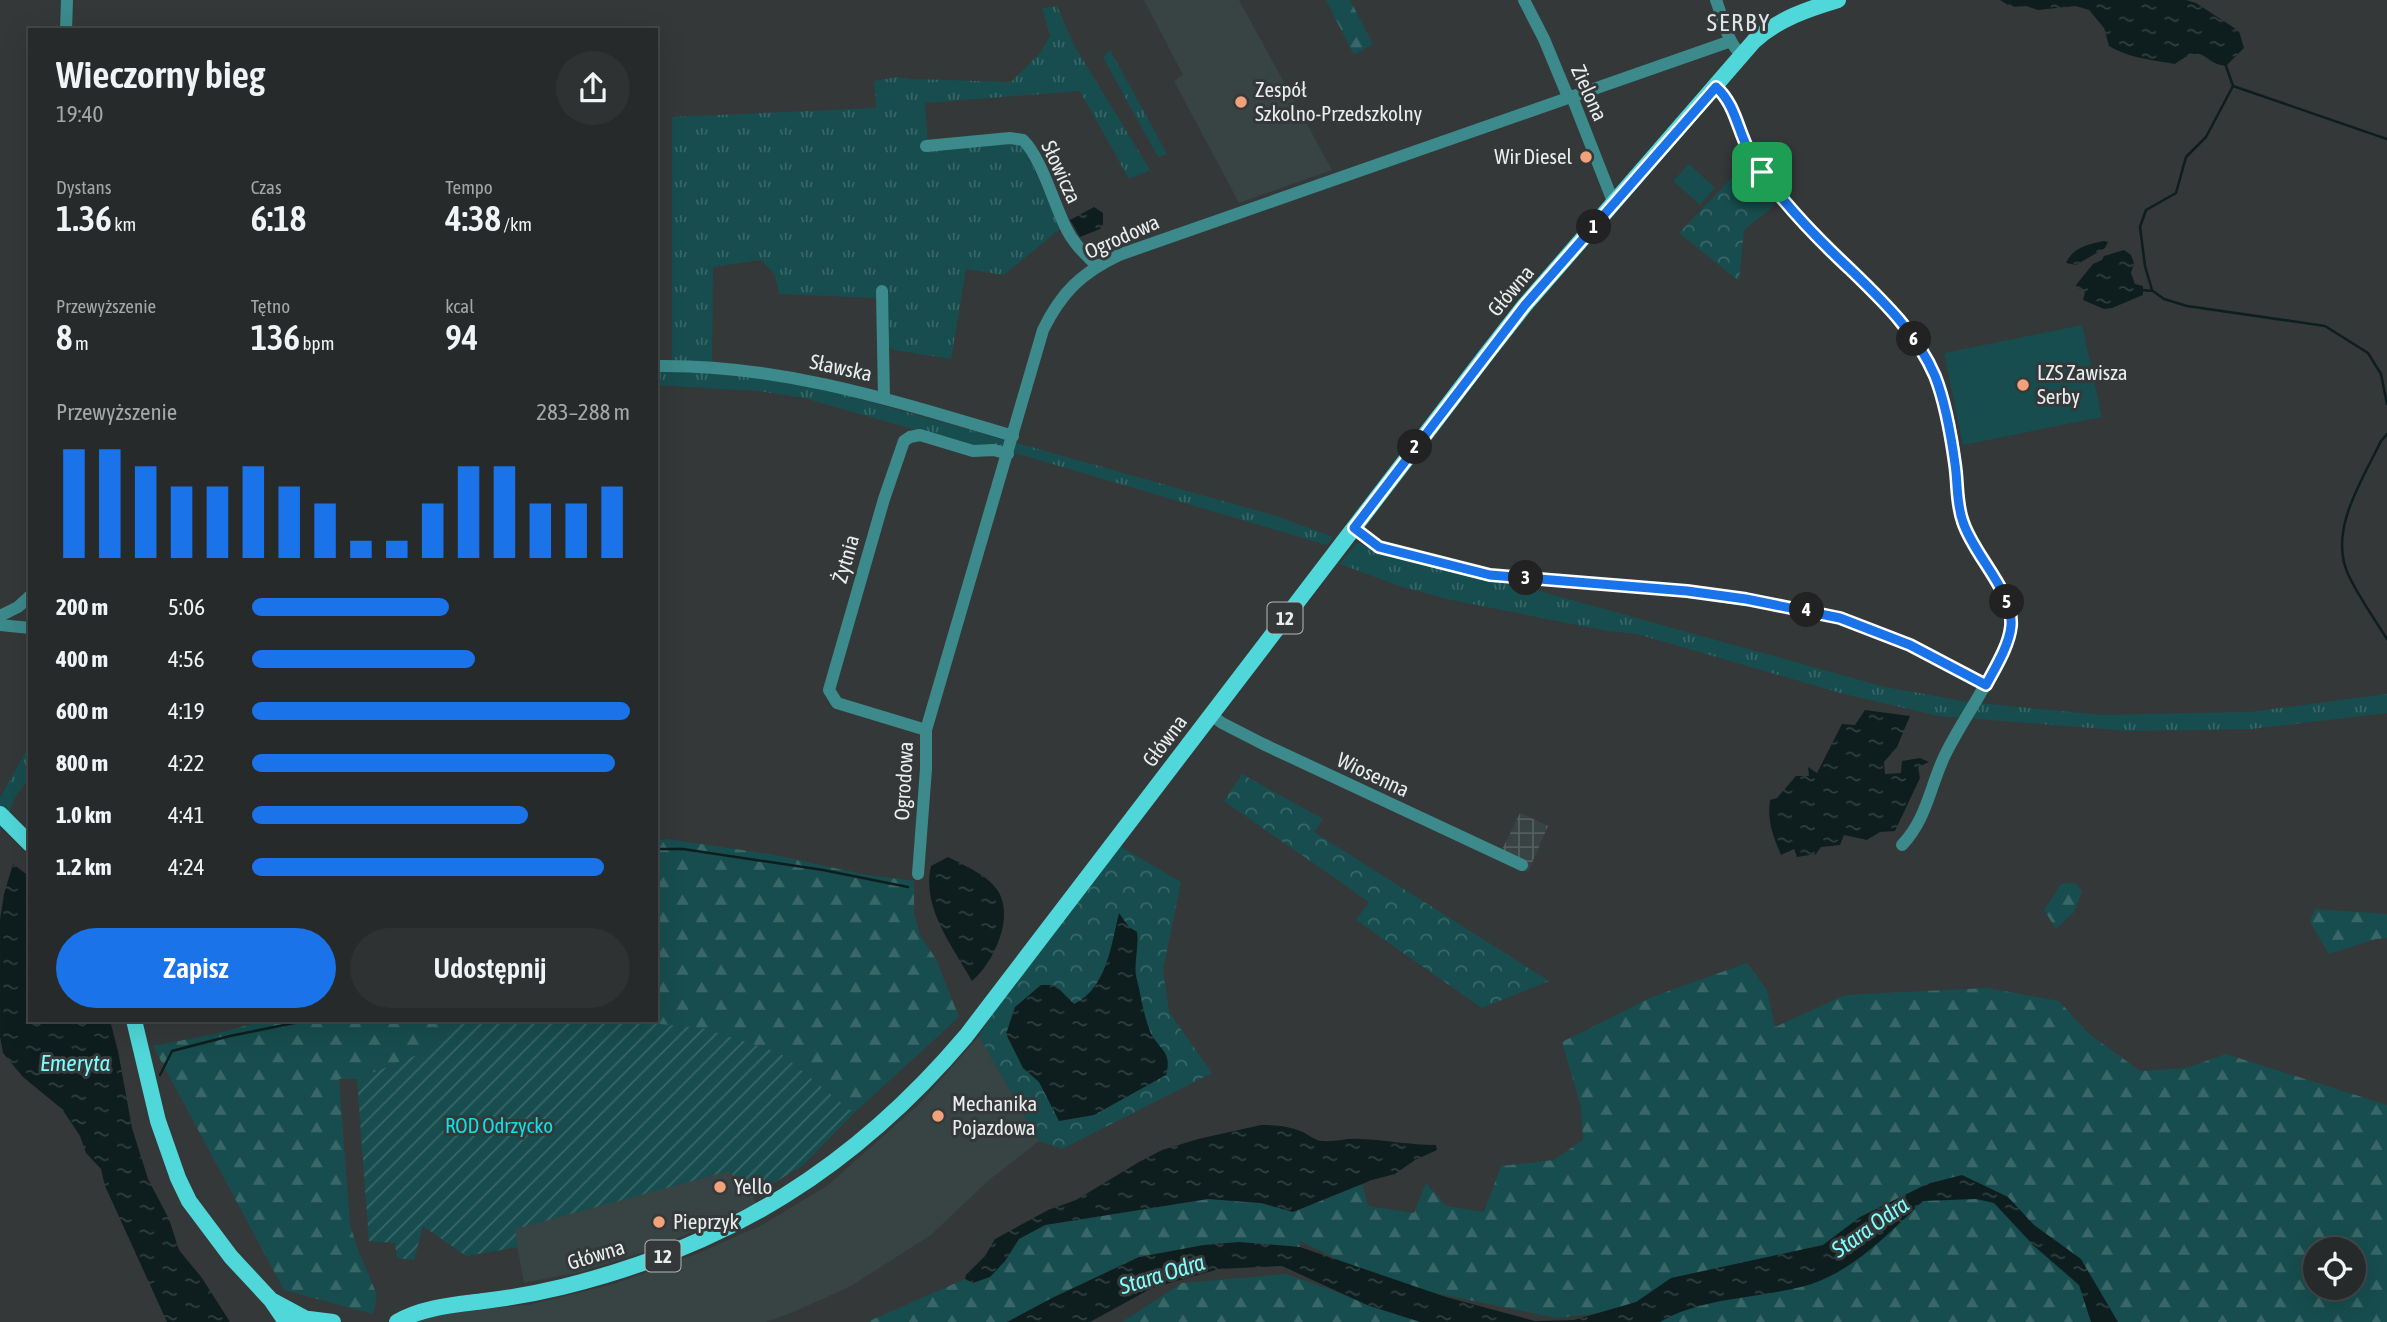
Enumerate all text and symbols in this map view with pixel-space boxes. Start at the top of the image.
district label: SERBY [1707,9,1771,36]
button: share [556,51,630,125]
text: Wieczorny bieg [56,53,265,96]
street label: Zielona [1567,61,1613,124]
place label: Zespół Szkolno-Przedszkolny [1255,77,1423,125]
marker: Zespół Szkolno-Przedszkolny [1233,94,1249,110]
text: 19:40 [56,101,103,127]
street label: Słowicza [1037,136,1087,207]
pin [1732,142,1792,202]
place label: Wir Diesel [1494,144,1572,168]
marker: Wir Diesel [1578,149,1594,165]
icon: arrive [1743,153,1781,191]
text: Dystans [56,176,111,198]
text: Czas [251,176,282,198]
text: Tempo [445,176,493,198]
text: 1.36 [56,198,112,238]
text: 6:18 [251,198,306,238]
text: 4:38 [445,198,501,238]
street label: Ogrodowa [1081,209,1163,263]
pin: 1 [1576,210,1612,244]
text: km [112,213,136,235]
text: /km [501,213,532,235]
text: 1 [1589,215,1598,237]
street label: Główna [1482,260,1538,321]
text: Przewyższenie [56,295,156,317]
text: Tętno [251,295,290,317]
text: kcal [445,295,474,317]
text: 8 [56,317,72,357]
text: 136 [251,317,300,357]
text: 94 [445,317,478,357]
pin: 6 [1896,322,1932,356]
text: 6 [1909,327,1918,349]
text: m [72,332,89,354]
text: bpm [300,332,334,354]
street label: Sławska [808,349,875,385]
place label: LZS Zawisza Serby [2037,360,2128,408]
marker: LZS Zawisza Serby [2015,377,2031,393]
text: Przewyższenie [56,399,177,425]
text: 283–288 m [536,399,630,425]
pin: 2 [1398,430,1432,464]
text: 2 [1410,435,1419,457]
street label: Żytnia [827,532,863,586]
pin: 3 [1508,560,1544,596]
text: 3 [1521,566,1530,588]
pin: 5 [1990,584,2024,620]
text: 5 [2002,590,2011,612]
pin: 4 [1790,592,1825,628]
text: 200 m [56,594,108,620]
text: 5:06 [168,594,205,620]
text: 4 [1802,598,1811,620]
road number: 12 [1268,603,1302,634]
text: 400 m [56,646,108,672]
text: 4:56 [168,646,205,672]
text: 600 m [56,698,108,724]
text: 4:19 [168,698,205,724]
street label: Główna [1137,710,1191,771]
street label: Ogrodowa [889,741,917,821]
street label: Wiosenna [1333,747,1413,801]
text: 800 m [56,750,108,776]
text: 4:22 [168,750,205,776]
text: 1.0 km [56,802,112,828]
text: 4:41 [168,802,205,828]
text: 1.2 km [56,854,112,880]
text: 4:24 [168,854,205,880]
button: Zapisz [56,928,336,1008]
button: Udostępnij [350,928,630,1008]
water label: Emeryta [40,1050,110,1076]
place label: Mechanika Pojazdowa [952,1091,1037,1139]
marker: Mechanika Pojazdowa [930,1108,946,1124]
park label: ROD Odrzycko [445,1113,553,1137]
place label: Yello [734,1174,772,1198]
marker: Yello [712,1179,728,1195]
water label: Stara Odra [1826,1191,1914,1263]
place label: Pieprzyk [673,1209,739,1233]
marker: Pieprzyk [651,1214,667,1230]
street label: Główna [564,1234,627,1274]
map controls [2303,1237,2366,1300]
button: locate [2303,1237,2366,1300]
road number: 12 [646,1240,680,1272]
water label: Stara Odra [1115,1249,1208,1300]

